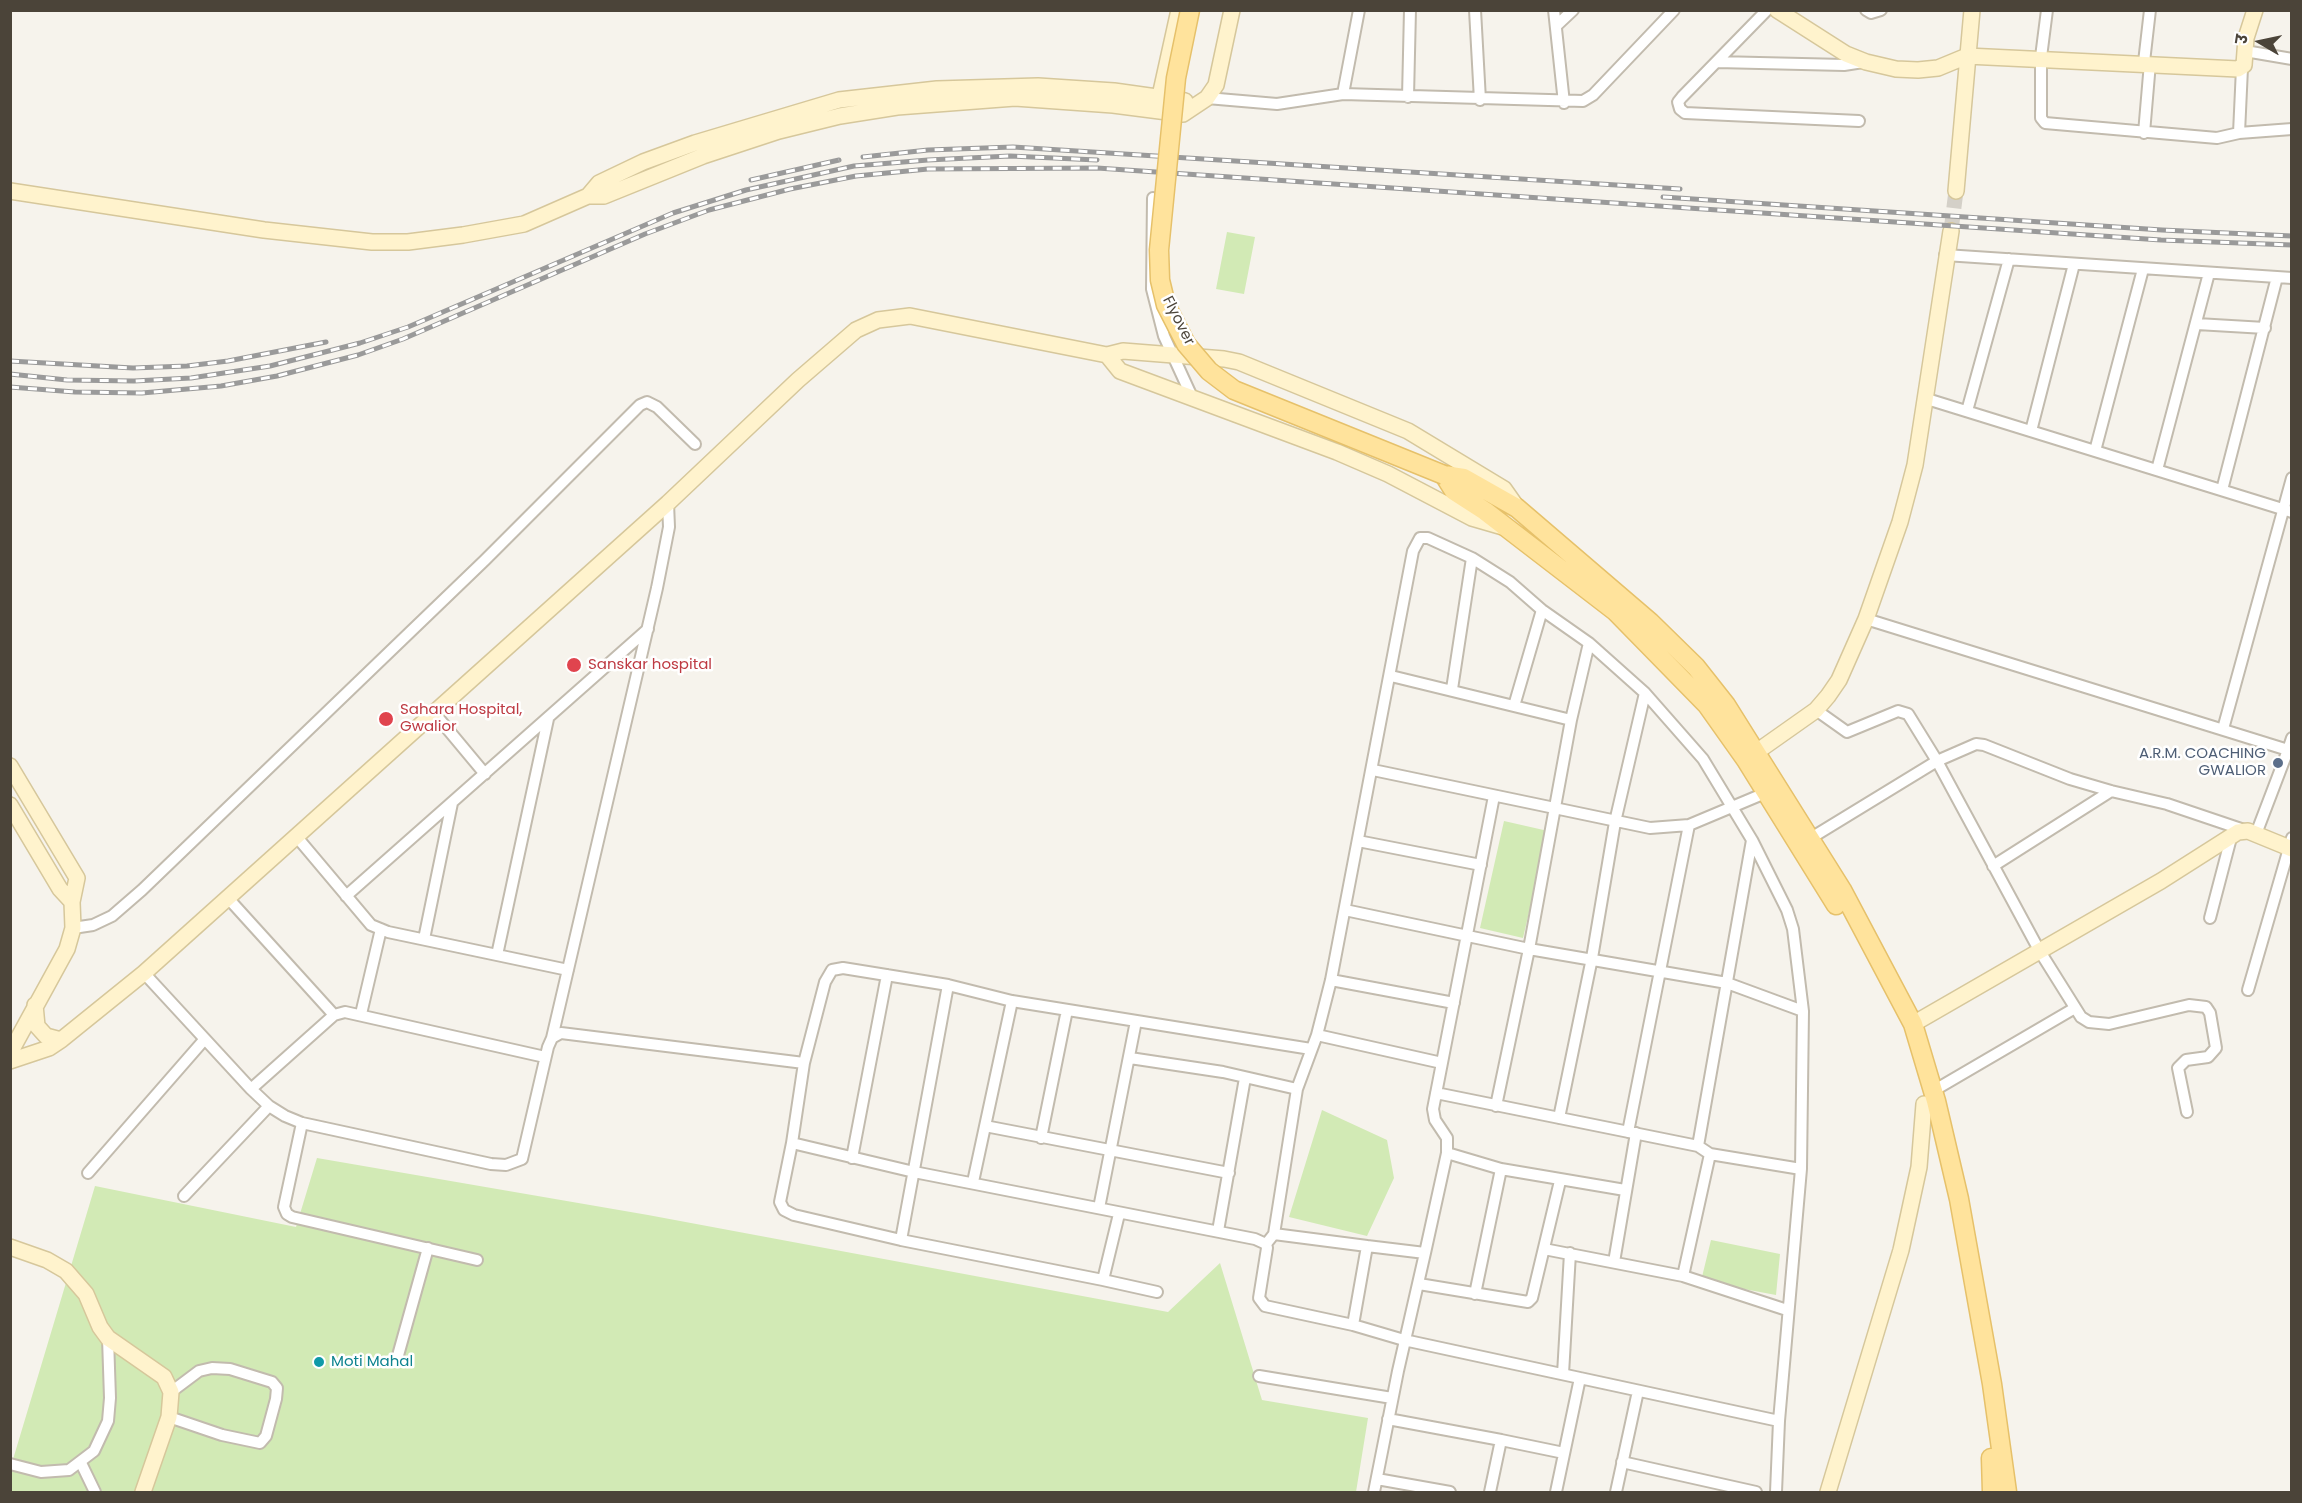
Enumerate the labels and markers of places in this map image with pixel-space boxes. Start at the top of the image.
marker: Sanskar hospital [565,656,583,674]
place label: Sanskar hospital [588,656,712,674]
place label: Sahara Hospital, Gwalior [400,701,522,736]
marker: Sahara Hospital, Gwalior [377,710,395,728]
place label: A.R.M. COACHING GWALIOR [2139,745,2266,780]
marker: A.R.M. COACHING GWALIOR [2271,756,2285,770]
place label: Moti Mahal [331,1353,413,1371]
marker: Moti Mahal [312,1355,326,1369]

